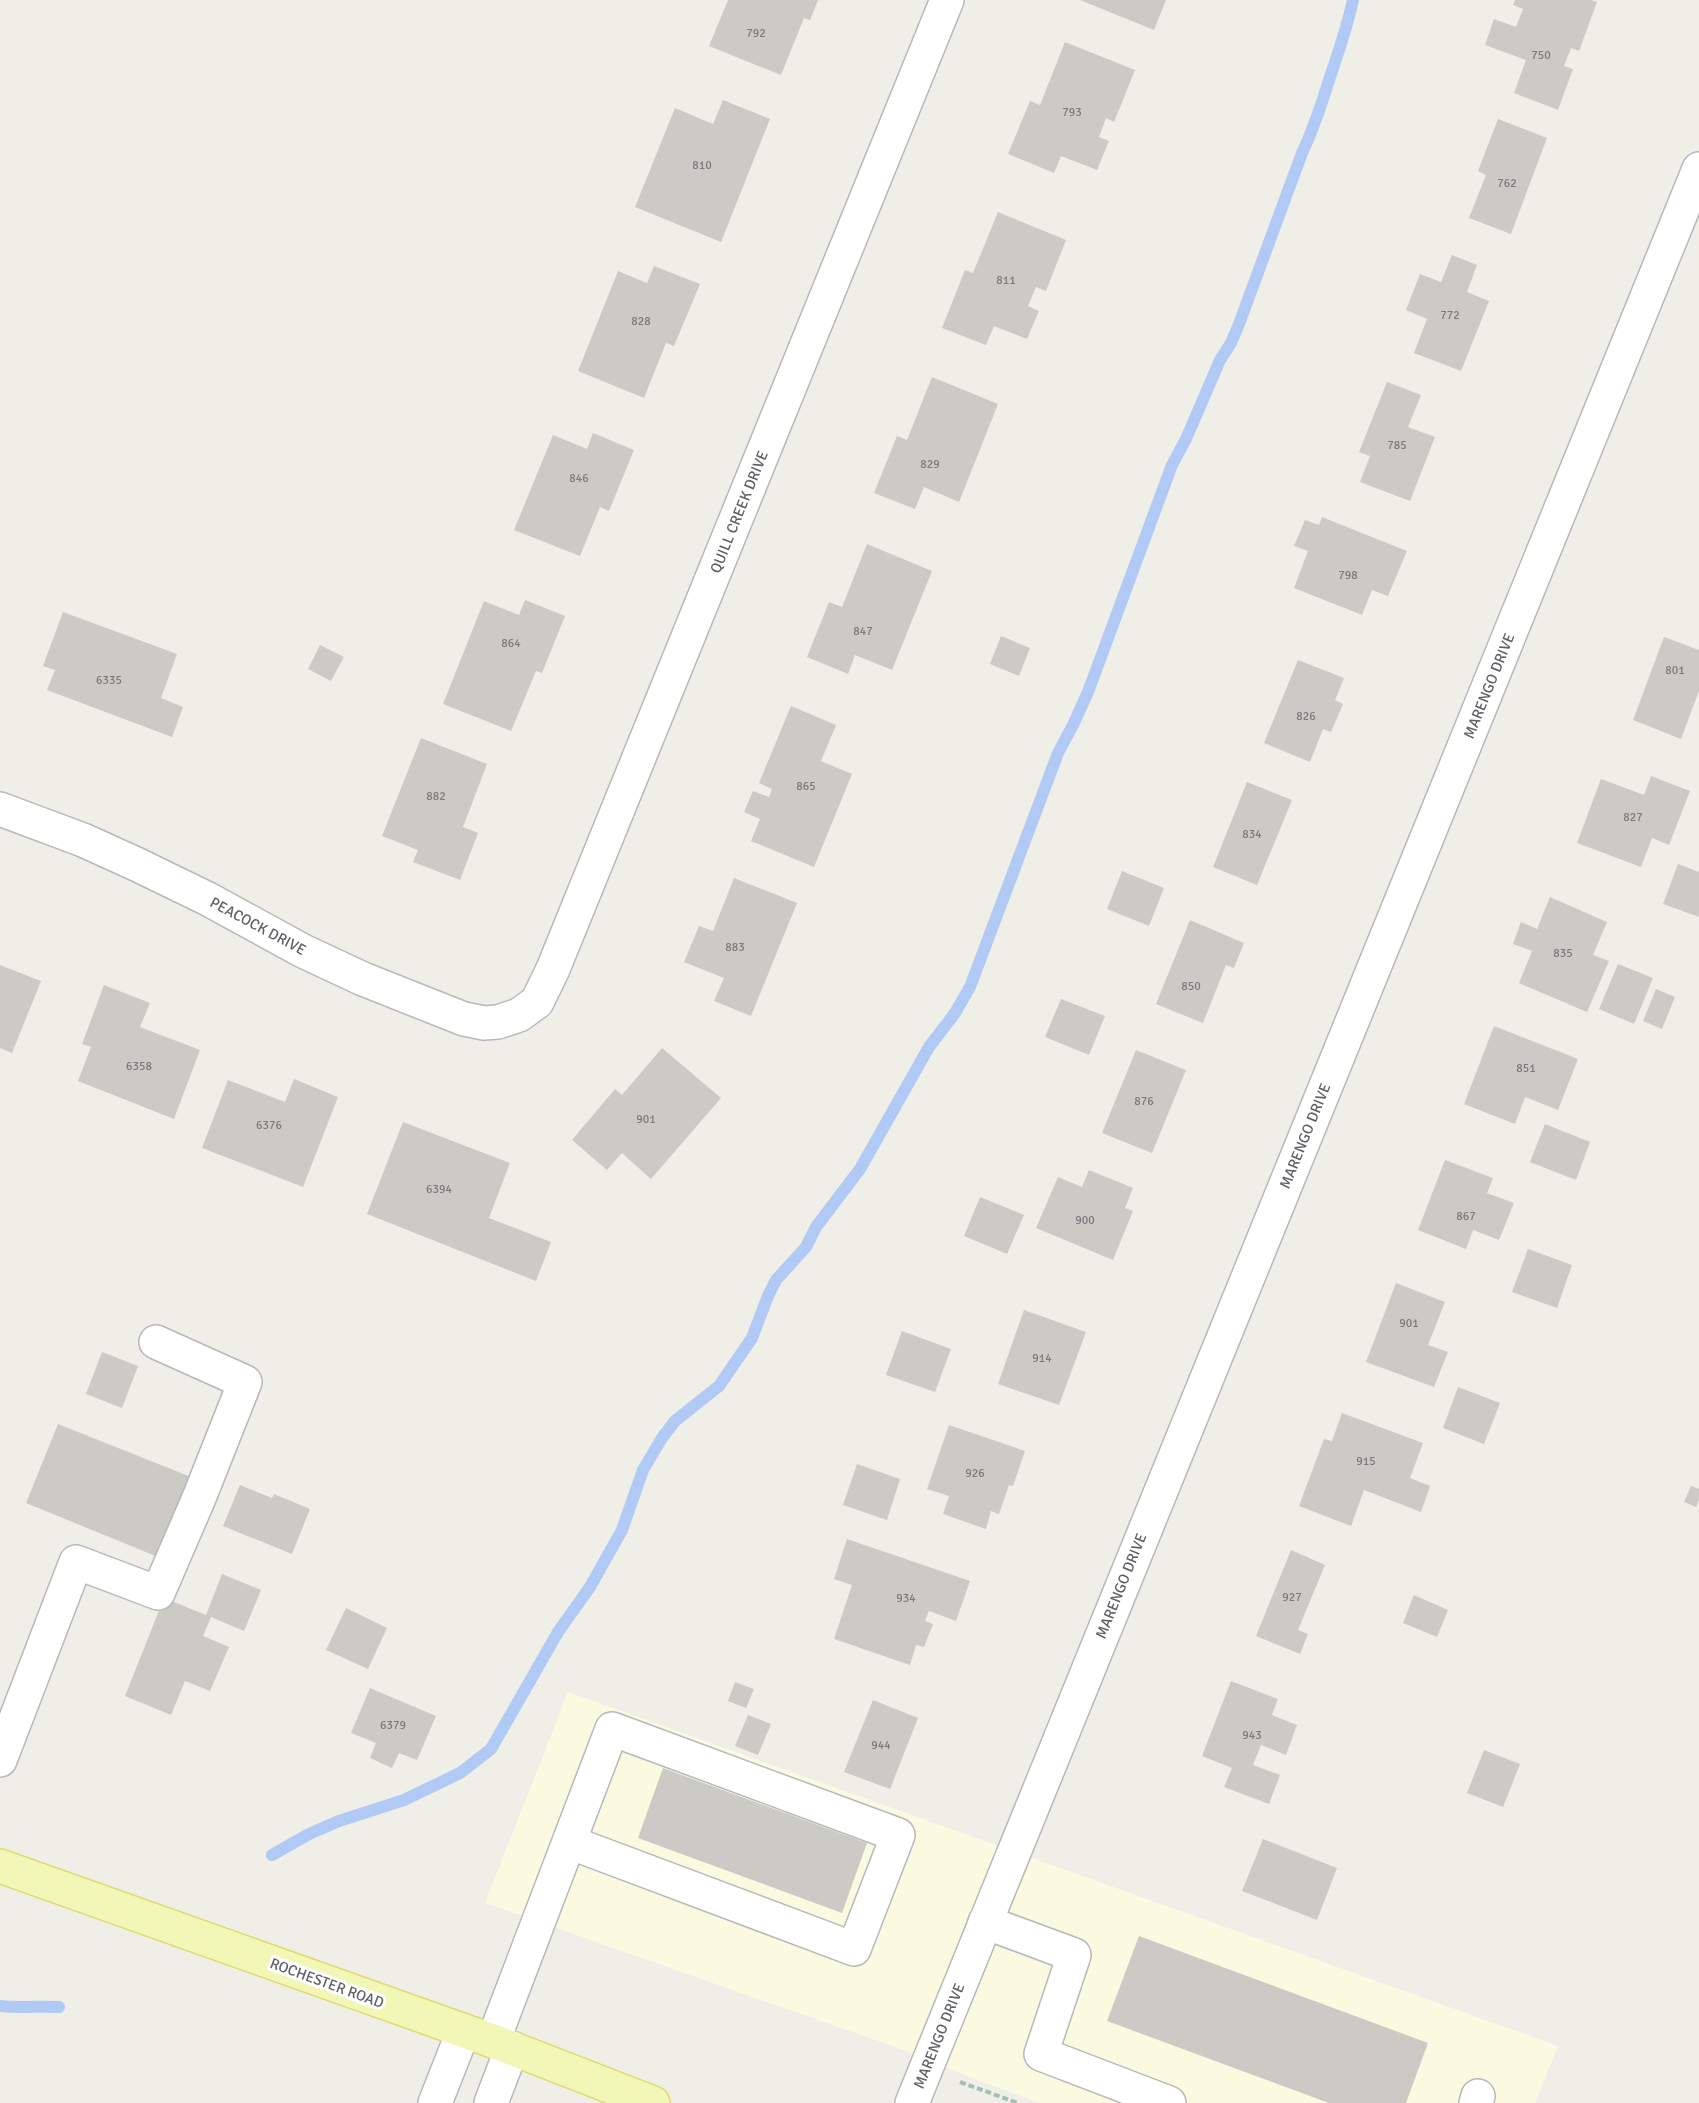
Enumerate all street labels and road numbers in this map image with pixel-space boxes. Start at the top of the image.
street label: QUILL CREEK DRIVE [706,448,772,576]
street label: MARENGO DRIVE [1460,631,1518,741]
street label: PEACOCK DRIVE [207,893,309,959]
street label: MARENGO DRIVE [1276,1081,1334,1191]
street label: MARENGO DRIVE [1092,1531,1150,1641]
street label: ROCHESTER ROAD [268,1954,386,2012]
street label: MARENGO DRIVE [910,1981,968,2091]

